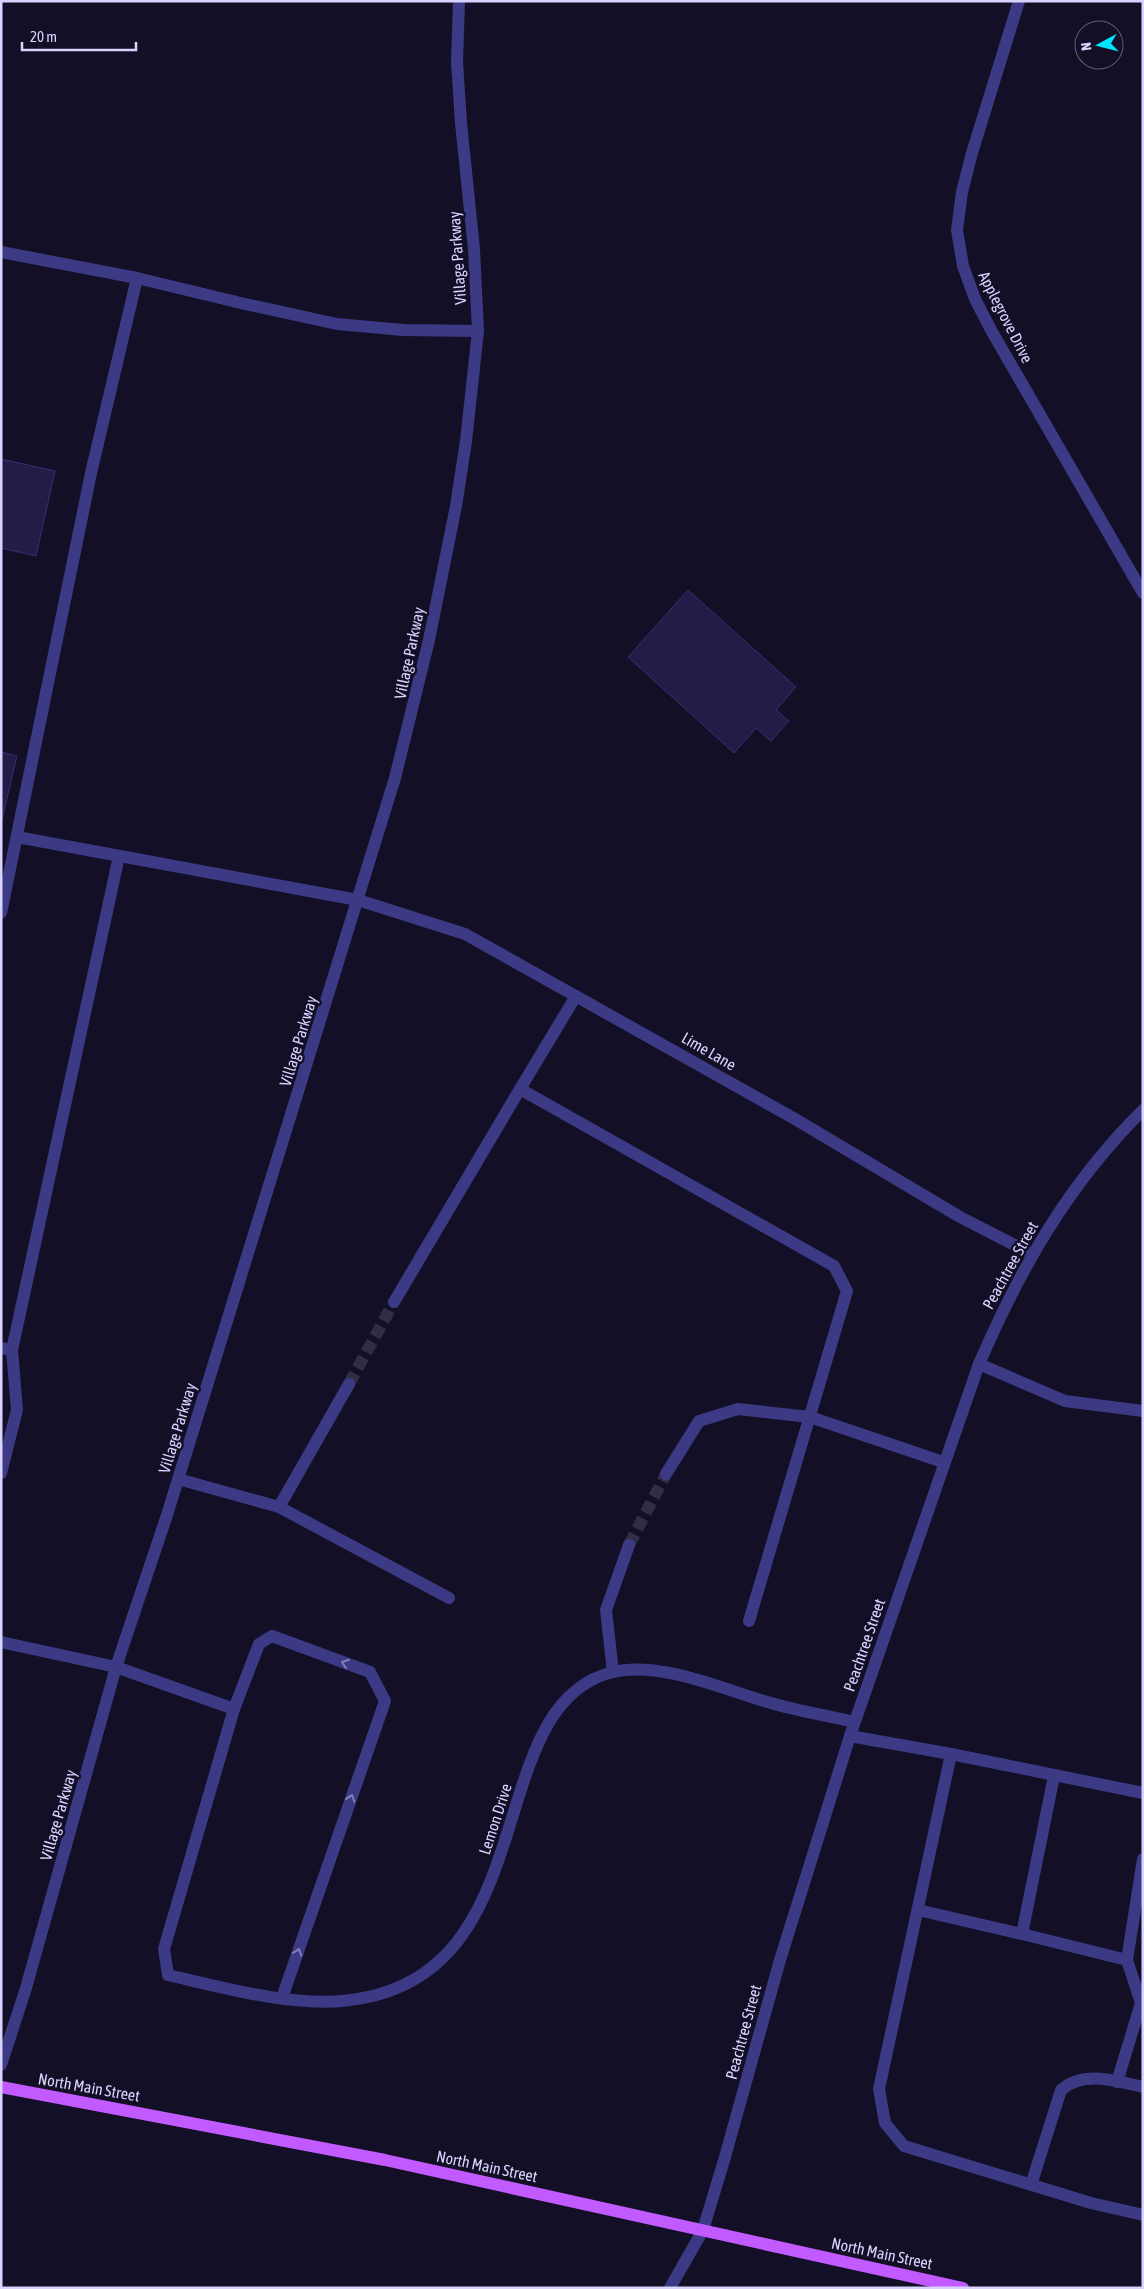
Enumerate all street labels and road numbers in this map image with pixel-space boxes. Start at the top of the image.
street label: Village Parkway [445,210,470,305]
street label: Applegrove Drive [974,268,1037,366]
street label: Village Parkway [390,605,429,701]
street label: Village Parkway [276,993,321,1089]
street label: Lime Lane [679,1028,739,1074]
street label: Peachtree Street [979,1218,1042,1312]
street label: Village Parkway [155,1380,200,1476]
street label: Peachtree Street [840,1596,888,1694]
street label: Village Parkway [36,1767,81,1863]
street label: Lemon Drive [475,1781,515,1857]
street label: Peachtree Street [722,1982,764,2081]
street label: North Main Street [37,2069,142,2105]
street label: North Main Street [435,2146,540,2186]
street label: North Main Street [830,2233,935,2273]

